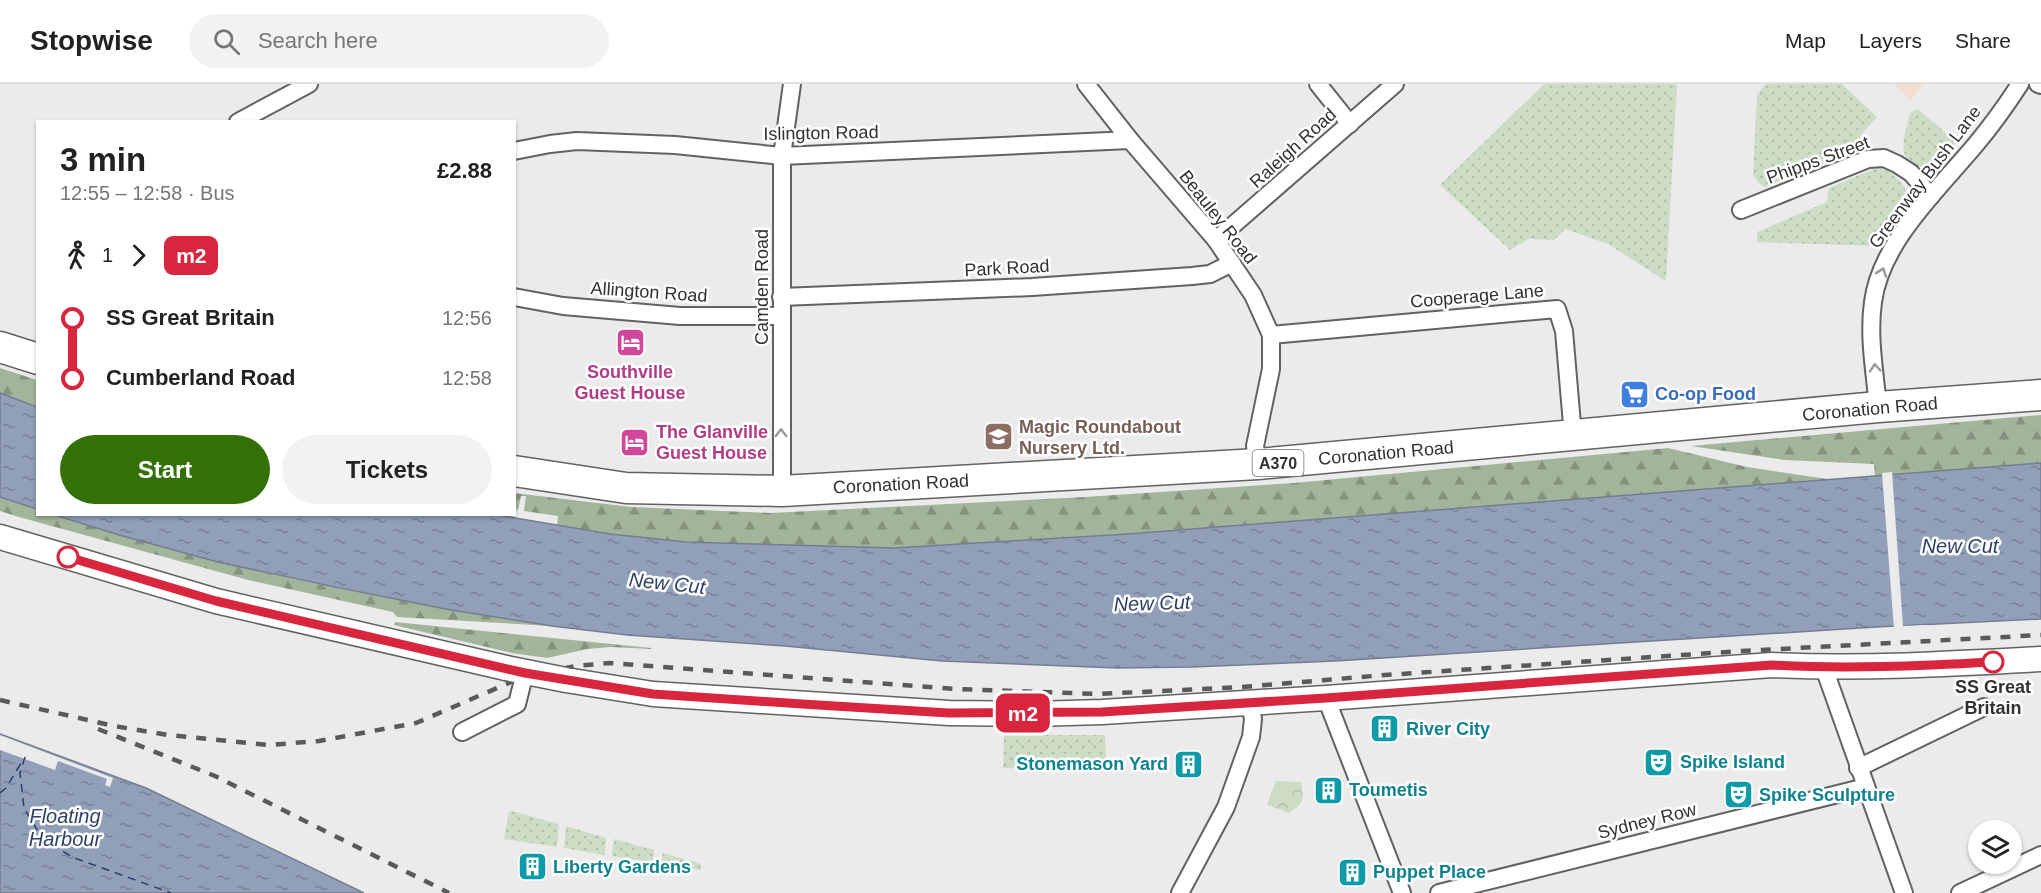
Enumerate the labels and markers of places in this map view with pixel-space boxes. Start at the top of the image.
hotel icon: Southville Guest House [614,327,646,359]
place label: Southville Guest House [574,362,686,403]
supermarket icon: Co-op Food [1618,378,1650,410]
place label: Co-op Food [1655,384,1756,404]
place label: Magic Roundabout Nursery Ltd. [1019,417,1181,458]
school or university icon: Magic Roundabout Nursery Ltd. [982,421,1014,453]
place label: The Glanville Guest House [656,422,768,463]
hotel icon: The Glanville Guest House [619,426,651,458]
unlabelled marker [57,546,79,568]
marker: SS Great Britain [1982,651,2004,673]
place label: SS Great Britain [1955,677,2031,718]
building icon: River City [1369,713,1401,745]
place label: River City [1406,719,1490,739]
theatre icon: Spike Island [1643,746,1675,778]
building icon: Stonemason Yard [1173,748,1205,780]
place label: Spike Island [1680,752,1785,772]
place label: Stonemason Yard [1016,754,1168,774]
building icon: Toumetis [1312,774,1344,806]
theatre icon: Spike Sculpture [1722,779,1754,811]
place label: Toumetis [1349,780,1428,800]
place label: Spike Sculpture [1759,785,1895,805]
building icon: Liberty Gardens [516,851,548,883]
building icon: Puppet Place [1336,856,1368,888]
place label: Liberty Gardens [553,857,691,877]
place label: Puppet Place [1373,862,1486,882]

